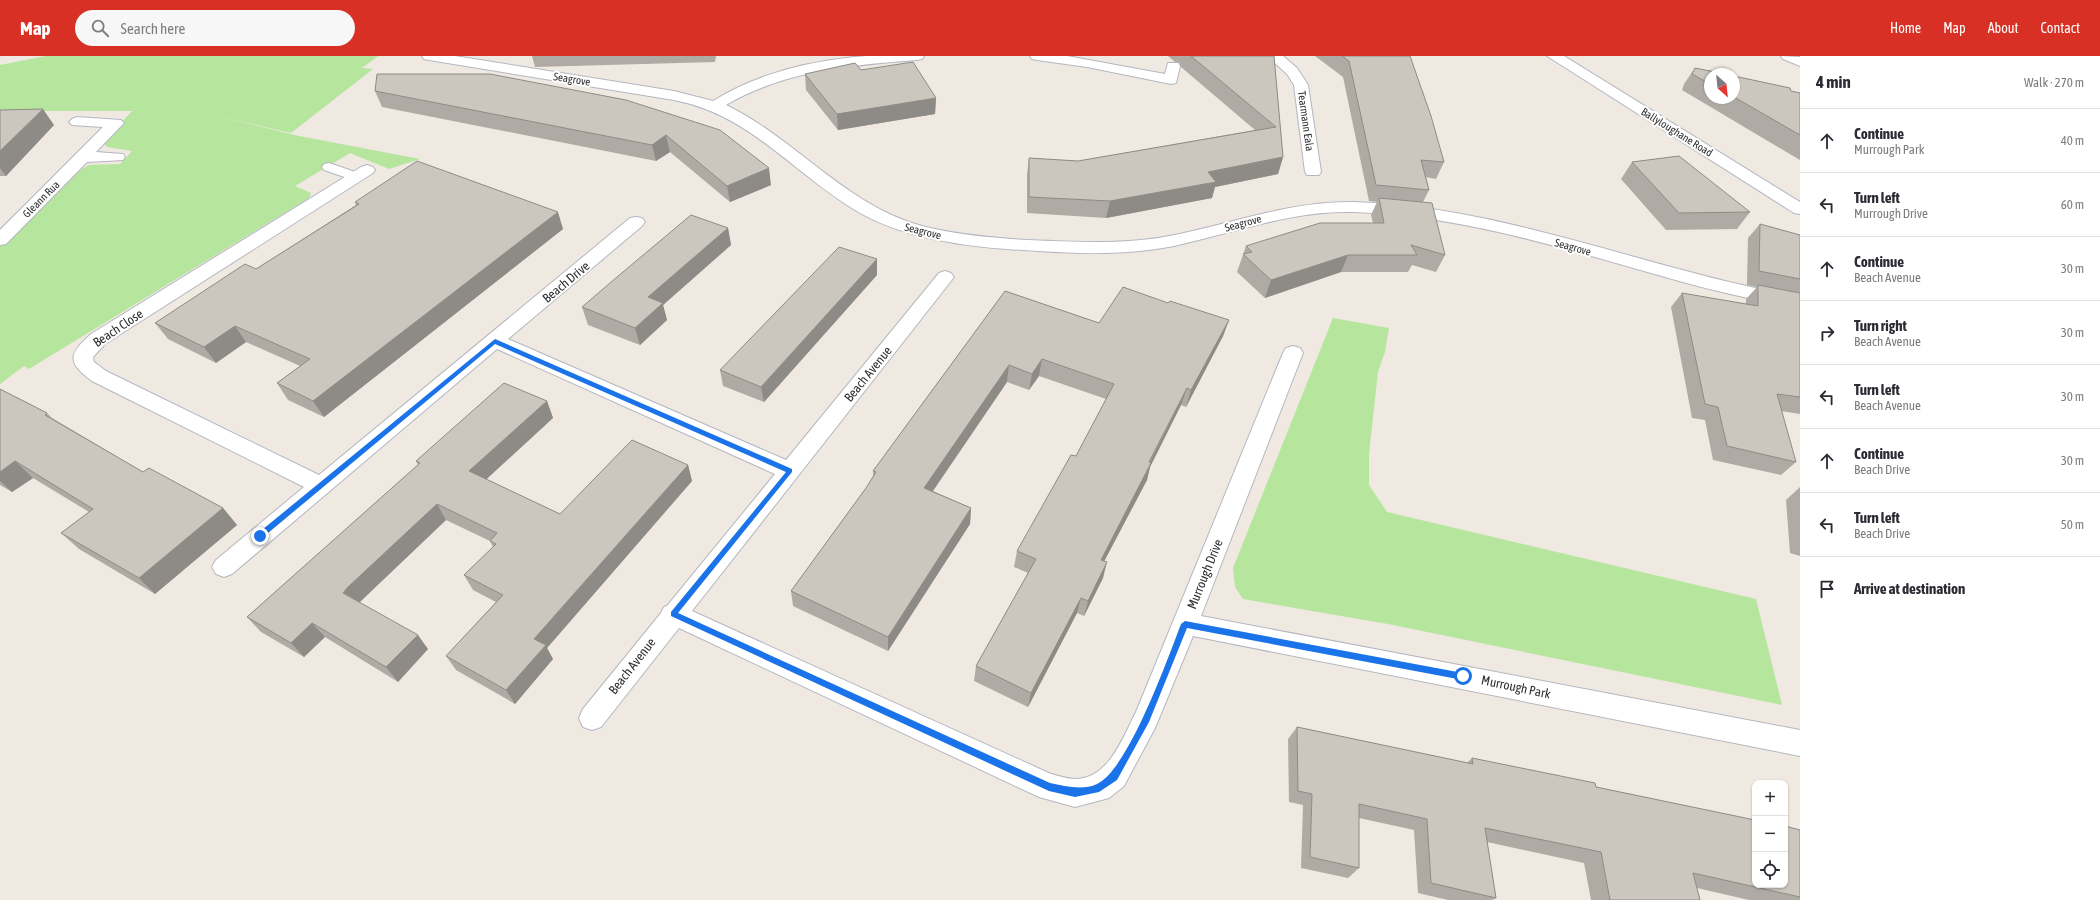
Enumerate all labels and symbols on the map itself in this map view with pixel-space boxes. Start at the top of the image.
north arrow [1704,68,1740,104]
street label: Seagrove [553,70,591,88]
street label: Tearmann Eala [1296,90,1316,152]
street label: Ballyloughane Road [1639,105,1715,159]
street label: Gleann Rua [20,178,62,220]
street label: Seagrove [1223,212,1263,234]
street label: Seagrove [904,221,942,241]
street label: Seagrove [1553,236,1593,258]
street label: Beach Drive [540,258,592,306]
street label: Beach Close [90,306,146,350]
street label: Beach Avenue [841,343,895,405]
route end [251,527,269,545]
street label: Murrough Drive [1184,537,1226,611]
street label: Beach Avenue [605,635,659,697]
route start [1454,667,1472,685]
street label: Murrough Park [1480,672,1552,702]

